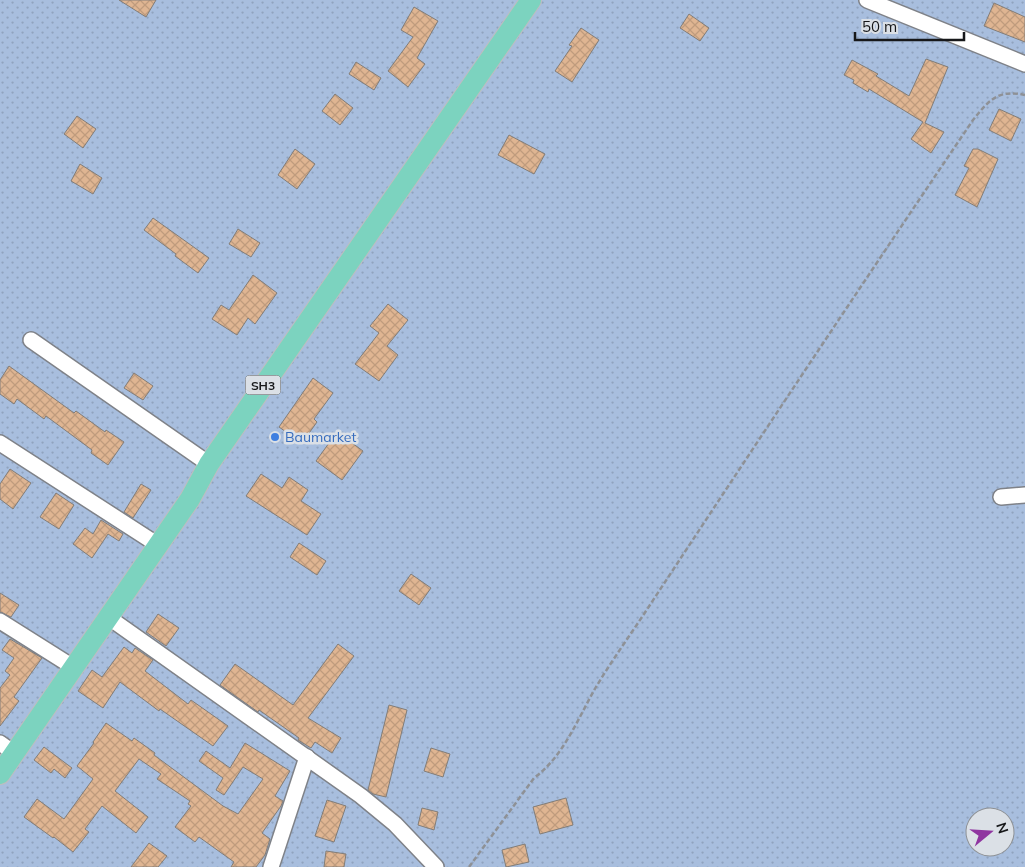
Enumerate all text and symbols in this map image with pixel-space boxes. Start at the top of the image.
scale bar [855,10,964,42]
text: 50 m [862,17,897,36]
road number: SH3 [246,376,280,394]
place label: Baumarket [285,428,356,446]
marker: Baumarket [269,431,281,443]
north arrow [965,807,1015,857]
text: N [992,820,1013,836]

